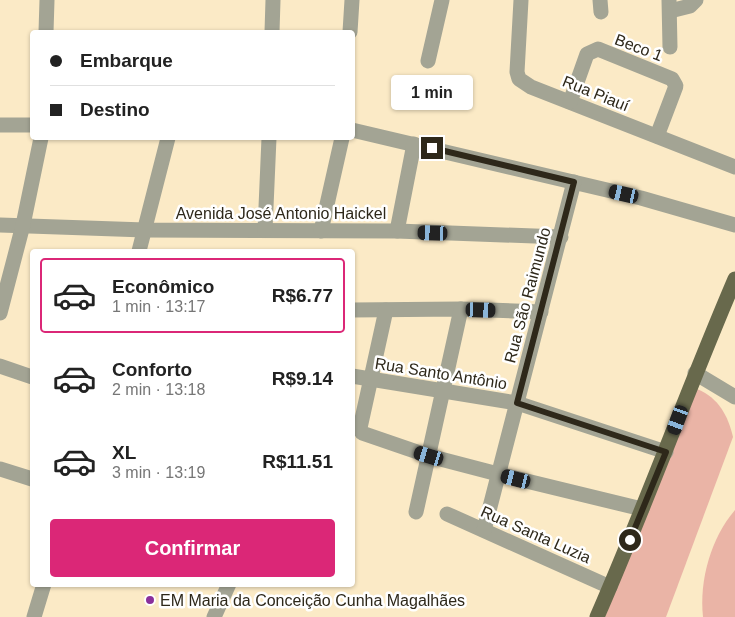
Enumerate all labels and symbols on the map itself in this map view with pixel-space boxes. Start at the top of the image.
street label: Beco 1 [613,31,665,64]
street label: Rua Piauí [560,72,632,115]
callout: 1 min [391,76,473,110]
route end [421,137,443,159]
car [607,183,640,205]
street label: Avenida José Antonio Haickel [176,205,386,222]
car [417,225,448,241]
street label: Rua São Raimundo [501,225,554,365]
car [465,302,496,318]
street label: Rua Santo Antônio [374,355,508,392]
car [665,403,690,437]
car [412,444,445,468]
car [499,468,532,490]
street label: Rua Santa Luzia [478,503,593,566]
route start [619,529,641,551]
place label: EM Maria da Conceição Cunha Magalhães [160,592,465,609]
marker: EM Maria da Conceição Cunha Magalhães [144,594,156,606]

